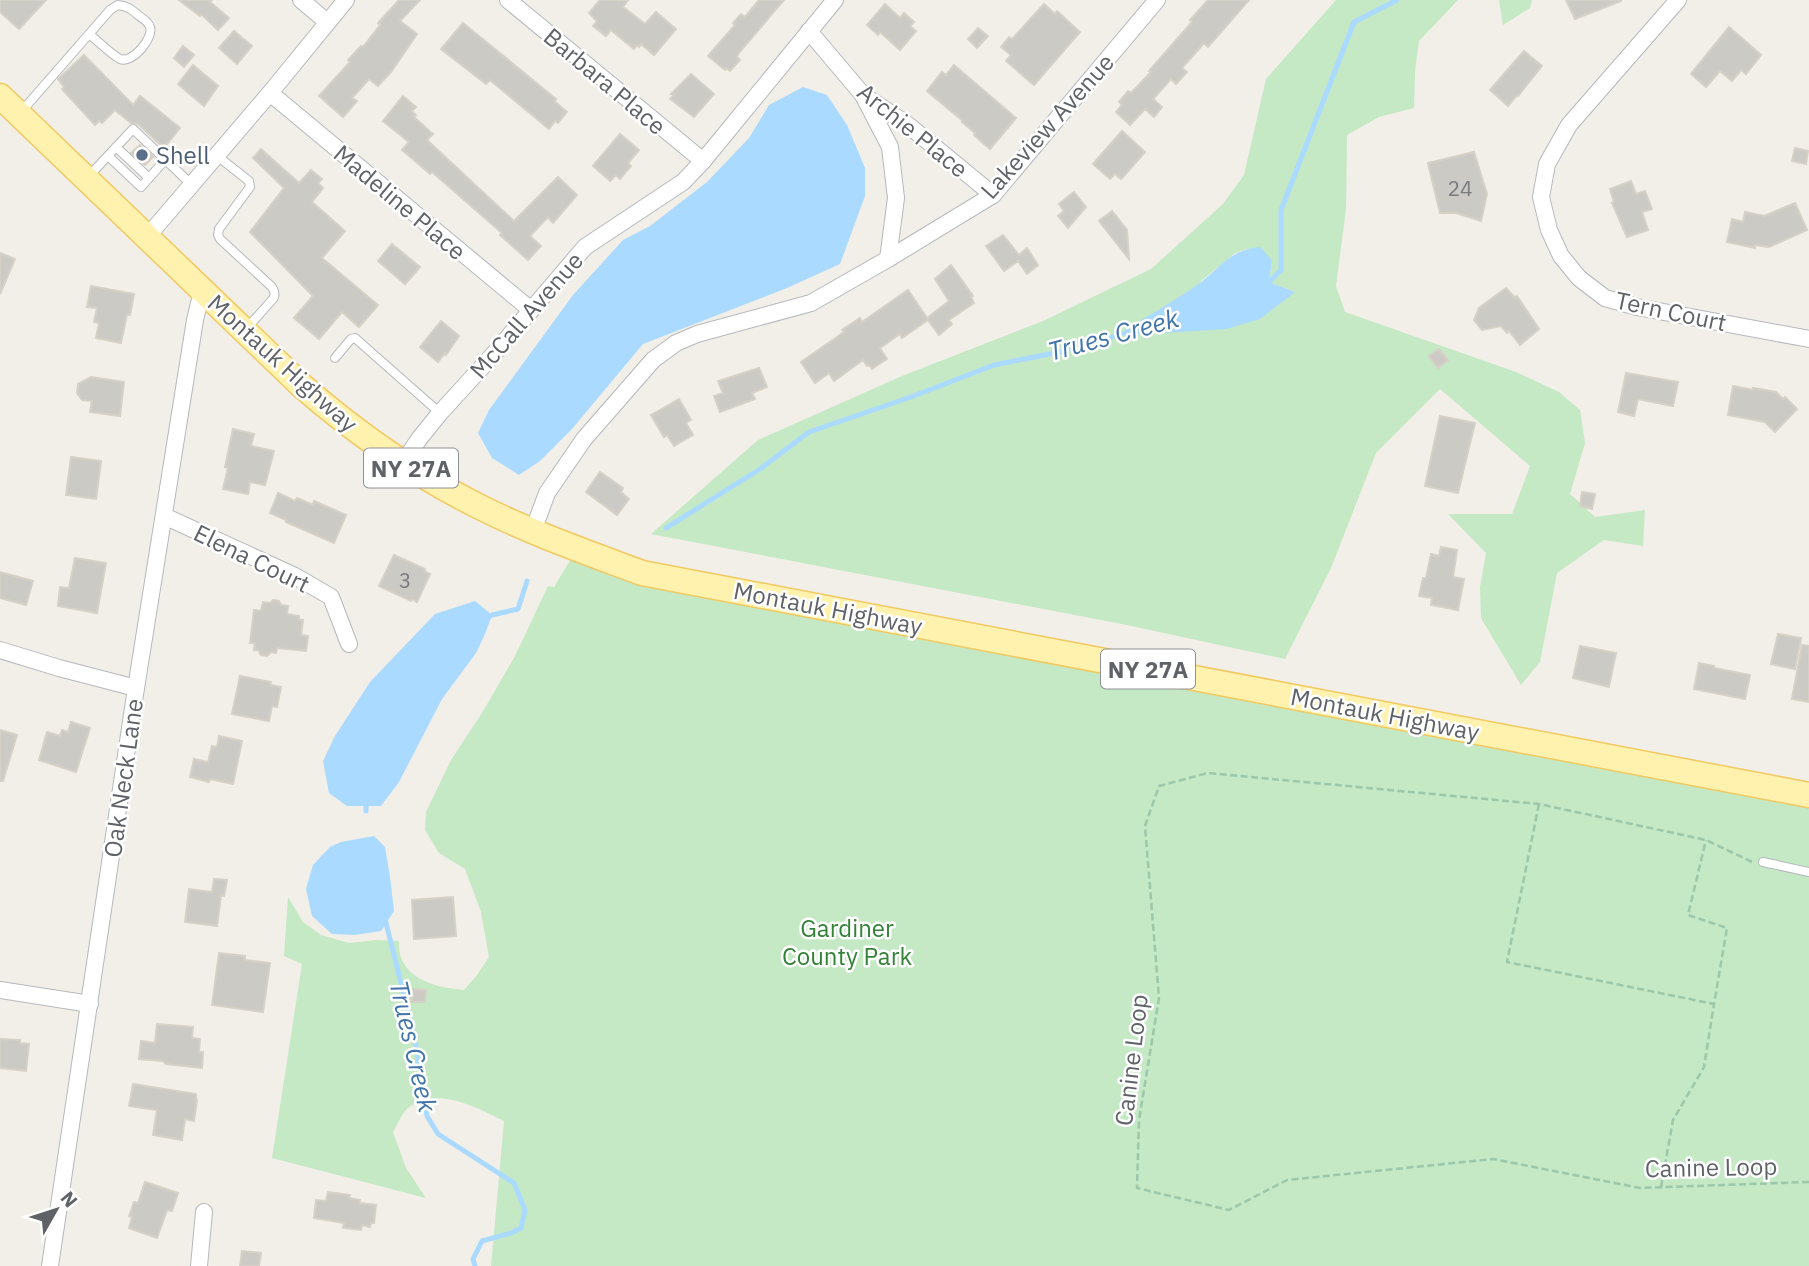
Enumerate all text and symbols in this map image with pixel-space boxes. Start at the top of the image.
street label: Barbara Place [537,20,673,142]
street label: Lakeview Avenue [973,47,1121,205]
street label: Archie Place [851,76,975,184]
street label: Madeline Place [327,137,473,267]
place label: Shell [156,139,210,171]
marker: Shell [134,147,150,163]
house number: 24 [1447,174,1473,202]
street label: McCall Avenue [462,245,590,385]
street label: Tern Court [1613,284,1729,338]
street label: Montauk Highway [201,287,365,439]
water label: Trues Creek [1044,300,1183,368]
road number: NY 27A [364,448,458,488]
street label: Elena Court [189,516,315,600]
house number: 3 [399,566,411,594]
street label: Montauk Highway [731,574,925,642]
road number: NY 27A [1101,650,1195,688]
street label: Montauk Highway [1288,680,1482,748]
street label: Oak Neck Lane [96,696,150,860]
park label: Gardiner County Park [782,912,912,972]
water label: Trues Creek [382,977,446,1116]
street label: Canine Loop [1107,992,1155,1128]
street label: Canine Loop [1645,1150,1777,1184]
north arrow [21,1175,91,1245]
text: N [56,1186,83,1212]

